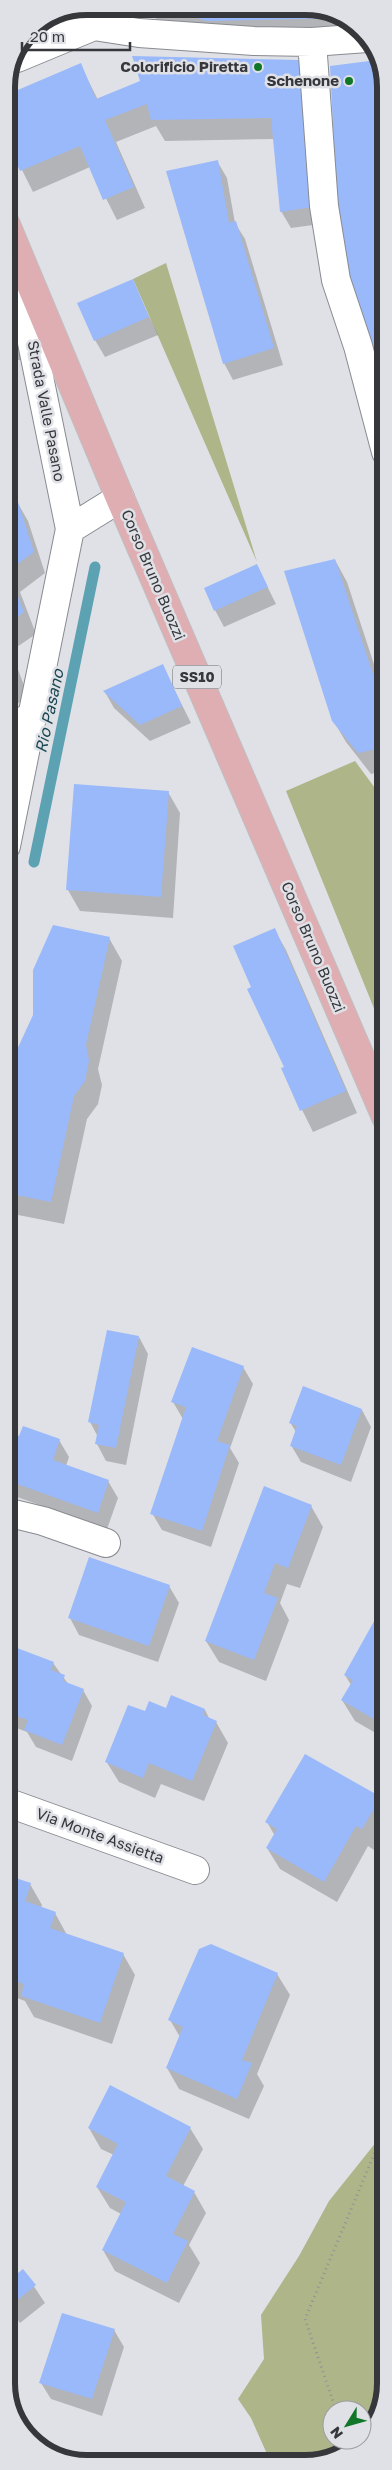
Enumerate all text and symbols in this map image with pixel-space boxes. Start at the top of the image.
scale bar [22,20,130,52]
text: 20 m [30,27,65,45]
place label: Colorificio Piretta [120,57,248,75]
marker: Colorificio Piretta [252,61,264,73]
place label: Schenone [266,71,339,89]
marker: Schenone [343,75,355,87]
street label: Strada Valle Pasano [24,339,69,483]
street label: Corso Bruno Buozzi [118,507,190,643]
water label: Rio Pasano [30,666,68,755]
road number: SS10 [173,666,221,689]
street label: Corso Bruno Buozzi [278,879,350,1015]
street label: Via Monte Assietta [34,1804,167,1867]
north arrow [322,2400,372,2450]
text: N [326,2424,346,2442]

